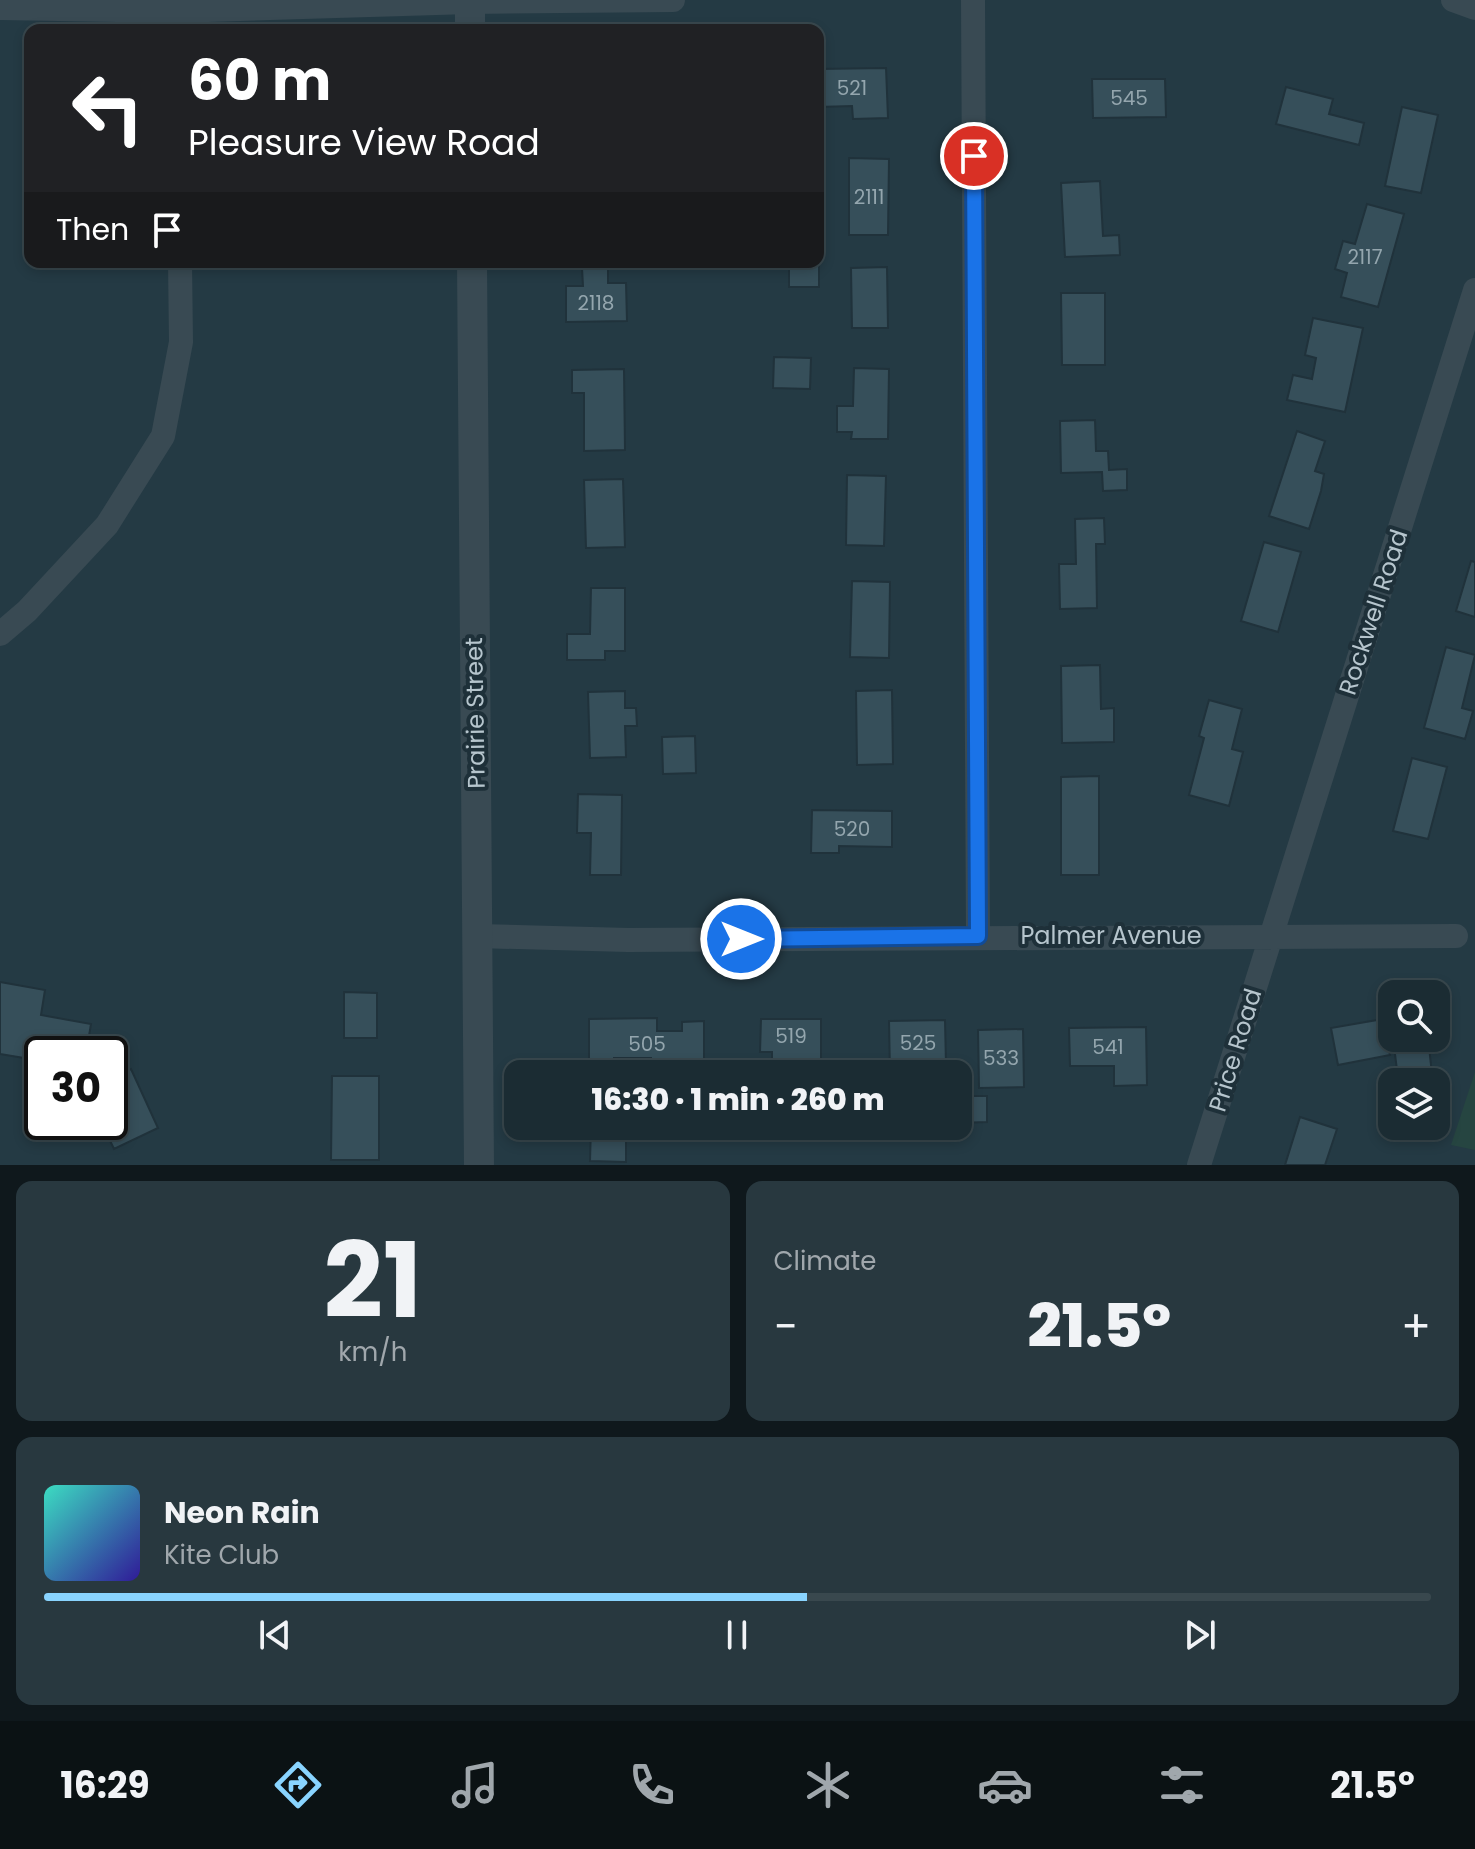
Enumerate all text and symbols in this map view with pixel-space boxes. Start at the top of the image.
text: 60 m [188,41,331,120]
icon: left [56,56,160,160]
house number: 521 [837,74,867,102]
house number: 545 [1110,84,1148,112]
text: Pleasure View Road [188,117,540,168]
pin [940,122,1008,190]
icon: arrive [952,134,996,178]
house number: 2111 [854,183,884,211]
text: Then [56,208,129,251]
icon: arrive [145,208,189,252]
house number: 2117 [1347,243,1383,271]
house number: 2118 [578,289,614,317]
street label: Rockwell Road [1331,525,1415,699]
street label: Prairie Street [457,637,493,789]
house number: 520 [834,815,870,843]
position arrow [699,897,783,981]
street label: Palmer Avenue [1020,919,1202,952]
map controls [1378,980,1450,1140]
button: search [1378,980,1450,1052]
street label: Price Road [1201,984,1269,1116]
house number: 519 [775,1022,807,1050]
house number: 525 [900,1029,936,1057]
house number: 505 [628,1030,666,1058]
house number: 541 [1092,1033,1124,1061]
speed limit sign: 30 [24,1036,128,1140]
house number: 533 [983,1044,1019,1072]
button: layers [1378,1068,1450,1140]
text: 16:30 · 1 min · 260 m [592,1078,884,1121]
text: 21 [324,1208,422,1353]
text: Climate [774,1243,876,1279]
text: 21.5° [1028,1284,1171,1368]
text: − [774,1296,798,1357]
text: + [1401,1296,1431,1357]
text: km/h [338,1334,407,1370]
text: Neon Rain [164,1491,320,1534]
text: Kite Club [164,1537,279,1573]
icon: previous [253,1613,297,1657]
icon: pause [715,1613,759,1657]
icon: next [1178,1613,1222,1657]
icon: directions [270,1757,326,1813]
icon: music [447,1757,503,1813]
icon: phone [624,1757,680,1813]
icon: climate [800,1757,856,1813]
icon: car [977,1757,1033,1813]
icon: filters [1154,1757,1210,1813]
text: 16:29 [60,1760,150,1811]
text: 21.5° [1330,1760,1415,1811]

